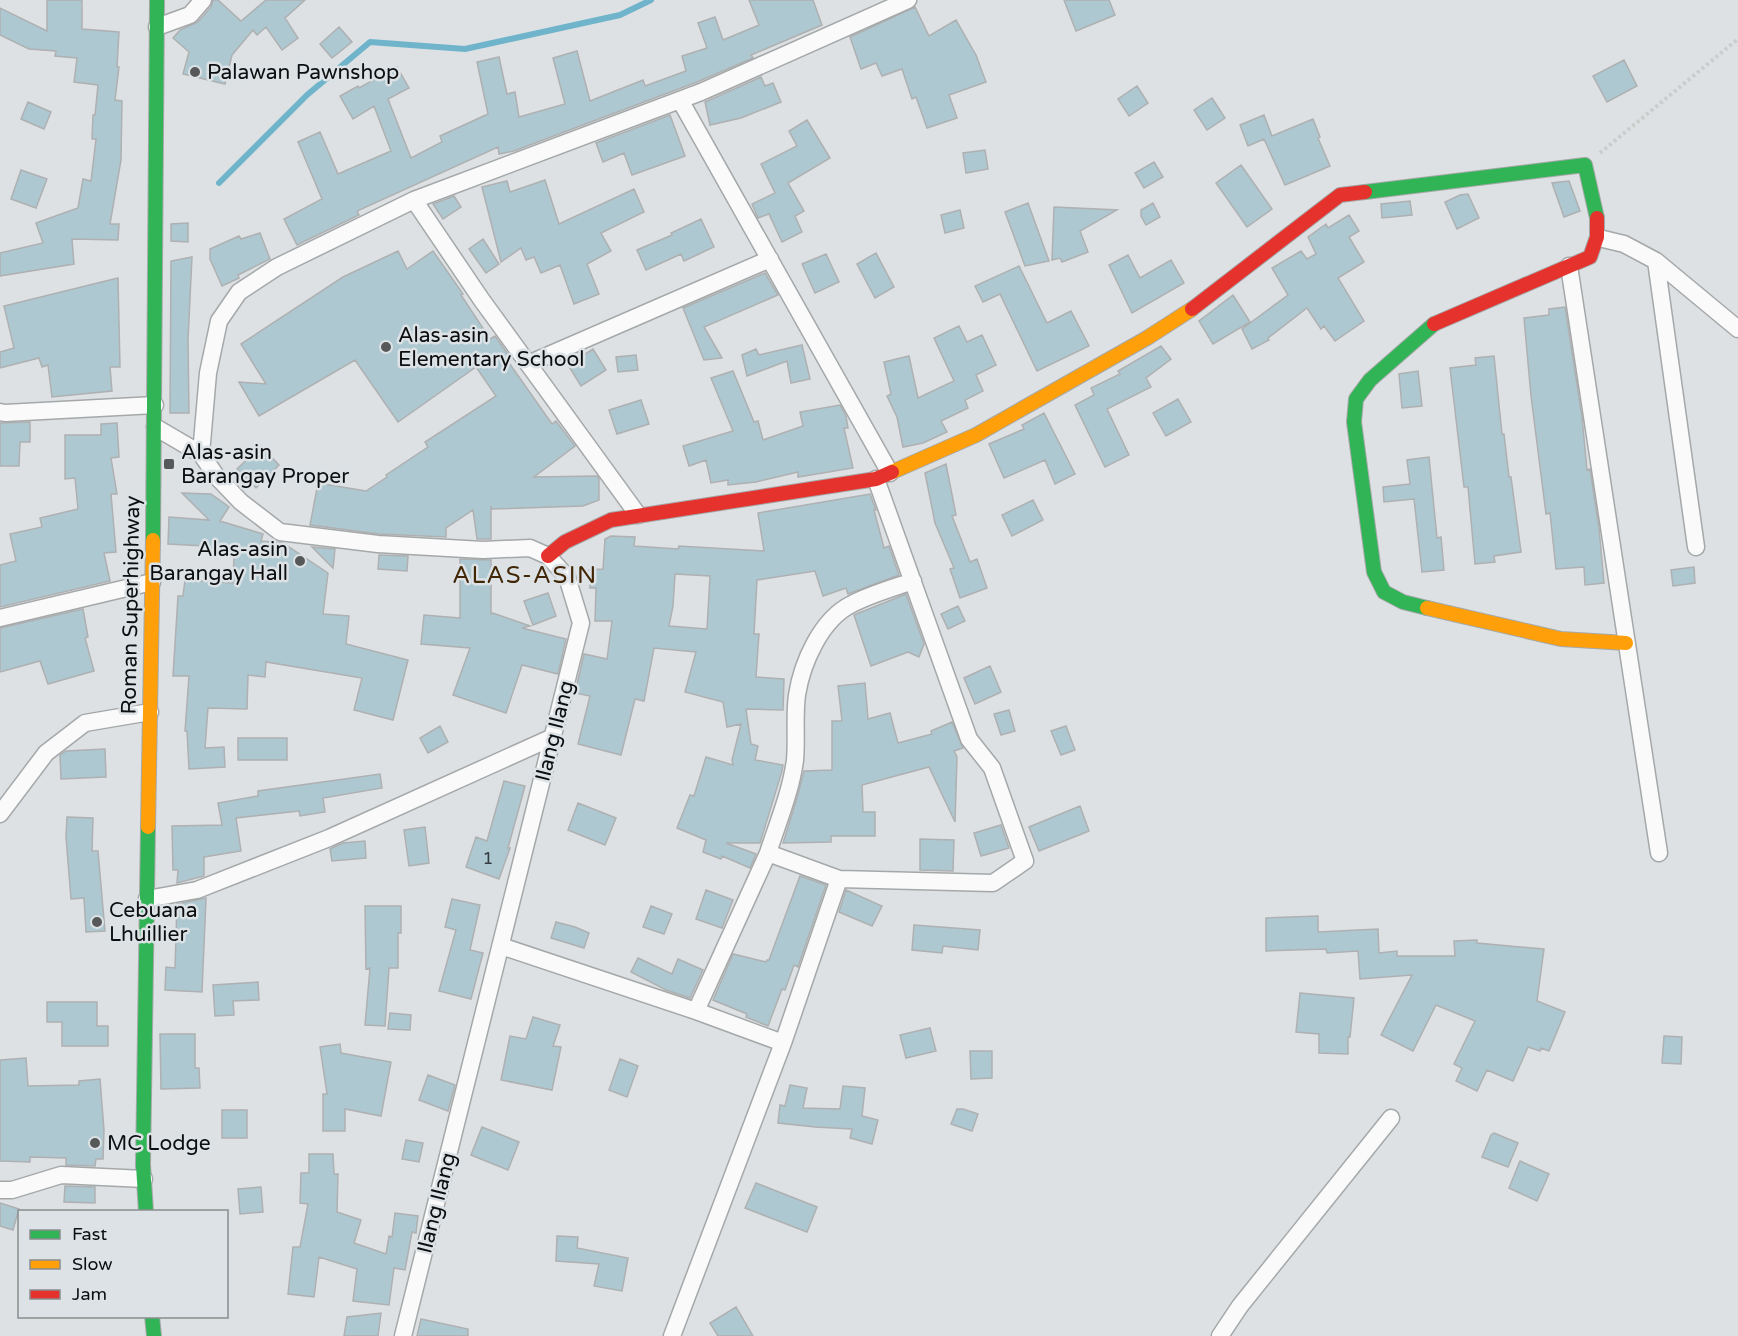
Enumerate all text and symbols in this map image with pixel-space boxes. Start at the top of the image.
place label: Palawan Pawnshop [207,60,399,85]
marker: Palawan Pawnshop [188,65,202,79]
place label: Alas-asin Elementary School [398,323,585,372]
marker: Alas-asin Elementary School [379,340,393,354]
place label: Alas-asin Barangay Proper [181,440,349,489]
marker: Alas-asin Barangay Proper [162,457,176,471]
street label: Roman Superhighway [117,495,145,715]
place label: Alas-asin Barangay Hall [149,537,288,586]
marker: Alas-asin Barangay Hall [293,554,307,568]
district label: ALAS-ASIN [452,561,598,590]
street label: Ilang Ilang [530,678,580,784]
house number: 1 [482,847,494,869]
place label: Cebuana Lhuillier [109,898,198,947]
marker: Cebuana Lhuillier [90,915,104,929]
place label: MC Lodge [107,1131,211,1156]
marker: MC Lodge [88,1136,102,1150]
street label: Ilang Ilang [412,1150,462,1256]
legend [18,1210,228,1318]
text: Fast [72,1223,107,1245]
text: Slow [72,1253,113,1275]
text: Jam [72,1283,107,1305]

